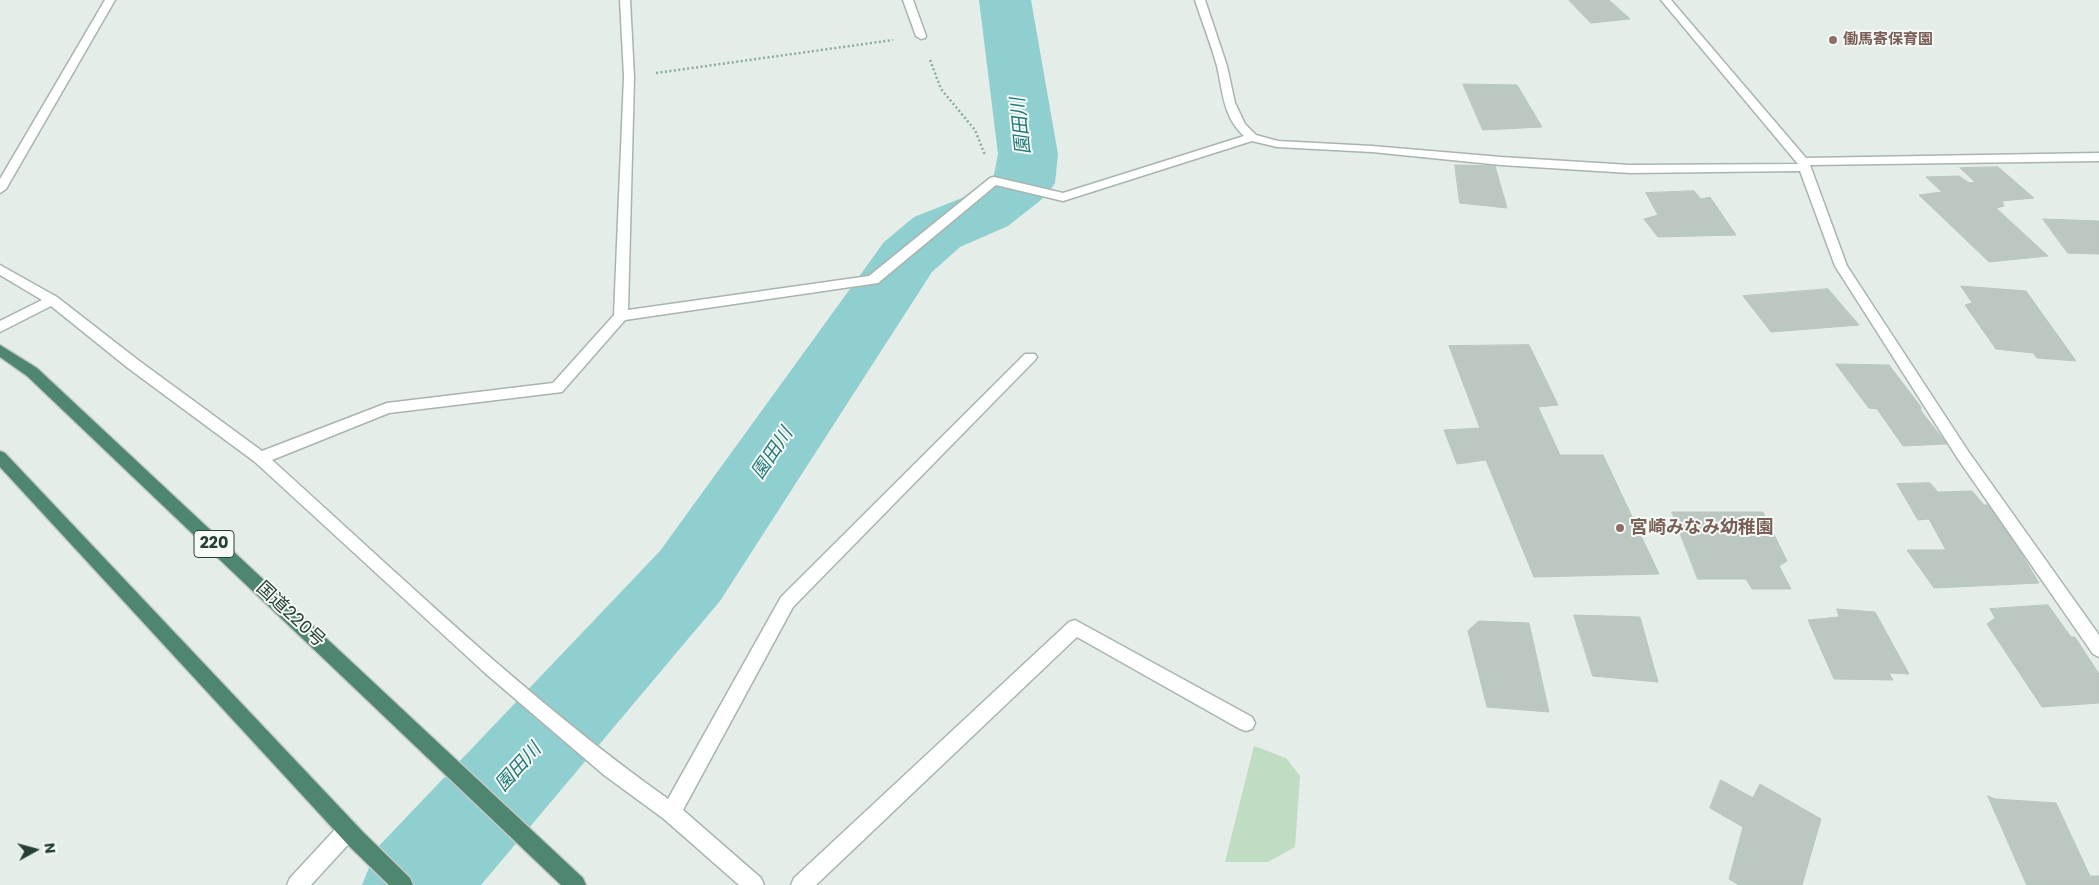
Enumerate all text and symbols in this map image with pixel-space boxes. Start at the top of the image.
place label: 働馬寄保育園 [1843,31,1933,49]
marker: 働馬寄保育園 [1827,34,1839,46]
water label: 園田川 [1008,96,1036,156]
water label: 園田川 [748,424,798,484]
place label: 宮崎みなみ幼稚園 [1630,517,1774,539]
marker: 宮崎みなみ幼稚園 [1614,522,1626,534]
road number: 220 [194,530,234,558]
street label: 国道220号 [251,578,329,652]
water label: 園田川 [491,739,547,797]
north arrow [10,825,60,875]
text: N [39,842,60,855]

